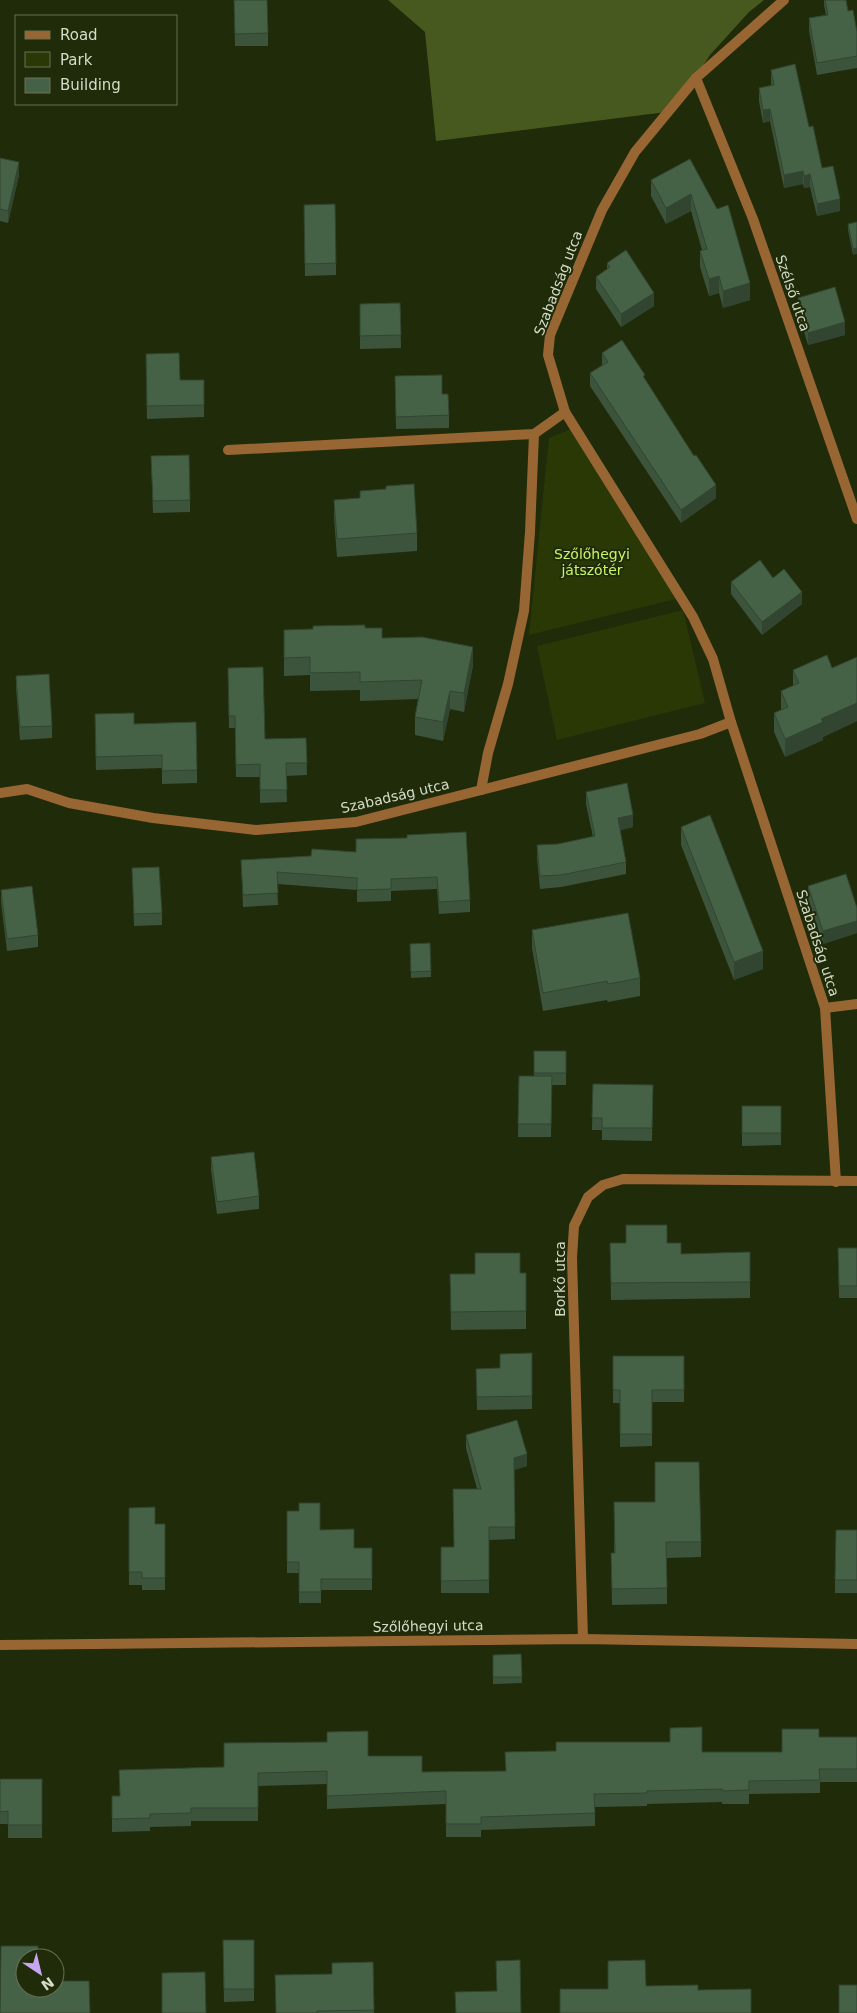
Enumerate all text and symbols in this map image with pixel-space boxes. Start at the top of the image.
legend [15,15,178,105]
text: Road [60,26,98,44]
text: Park [60,51,93,69]
text: Building [60,76,121,94]
street label: Szabadság utca [531,228,585,338]
street label: Szélső utca [772,253,814,333]
park label: Szőlőhegyi játszótér [554,546,630,578]
street label: Szabadság utca [339,776,451,816]
street label: Szabadság utca [793,888,843,998]
street label: Borkő utca [552,1241,568,1317]
street label: Szőlőhegyi utca [372,1617,484,1635]
north arrow [15,1948,65,1998]
text: N [38,1974,57,1994]

